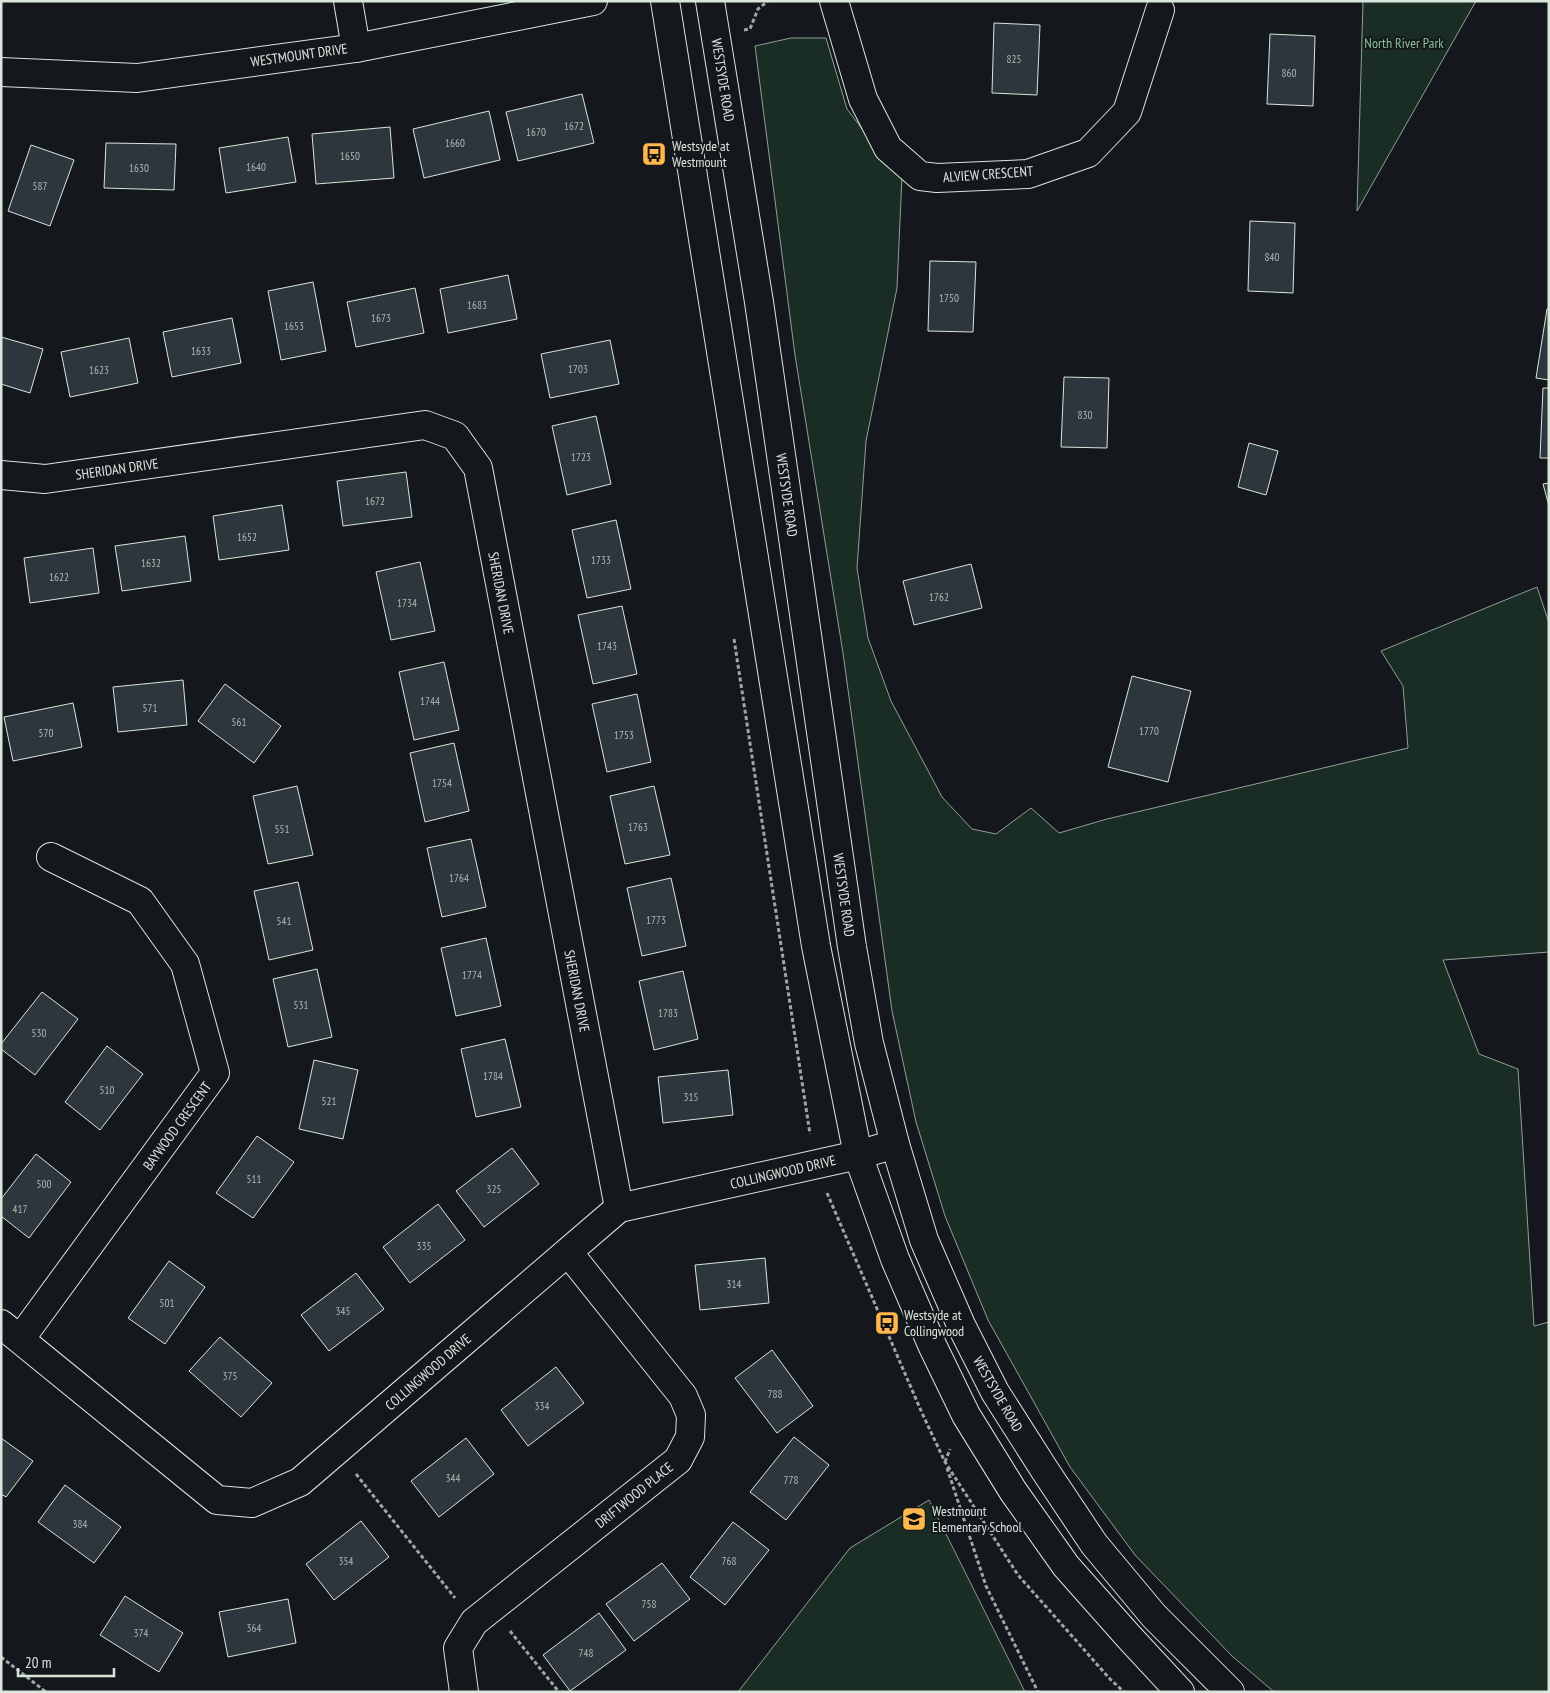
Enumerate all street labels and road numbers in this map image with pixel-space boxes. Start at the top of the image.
street label: WESTSYDE ROAD [708,37,738,123]
street label: WESTMOUNT DRIVE [249,39,349,71]
street label: ALVIEW CRESCENT [942,162,1034,186]
street label: WESTSYDE ROAD [772,452,802,538]
street label: SHERIDAN DRIVE [74,454,160,484]
street label: SHERIDAN DRIVE [484,550,518,636]
street label: WESTSYDE ROAD [829,852,859,938]
street label: SHERIDAN DRIVE [560,948,594,1034]
street label: BAYWOOD CRESCENT [139,1078,216,1174]
street label: COLLINGWOOD DRIVE [728,1151,838,1193]
street label: COLLINGWOOD DRIVE [381,1330,475,1414]
street label: WESTSYDE ROAD [969,1353,1027,1435]
street label: DRIFTWOOD PLACE [591,1458,677,1532]

